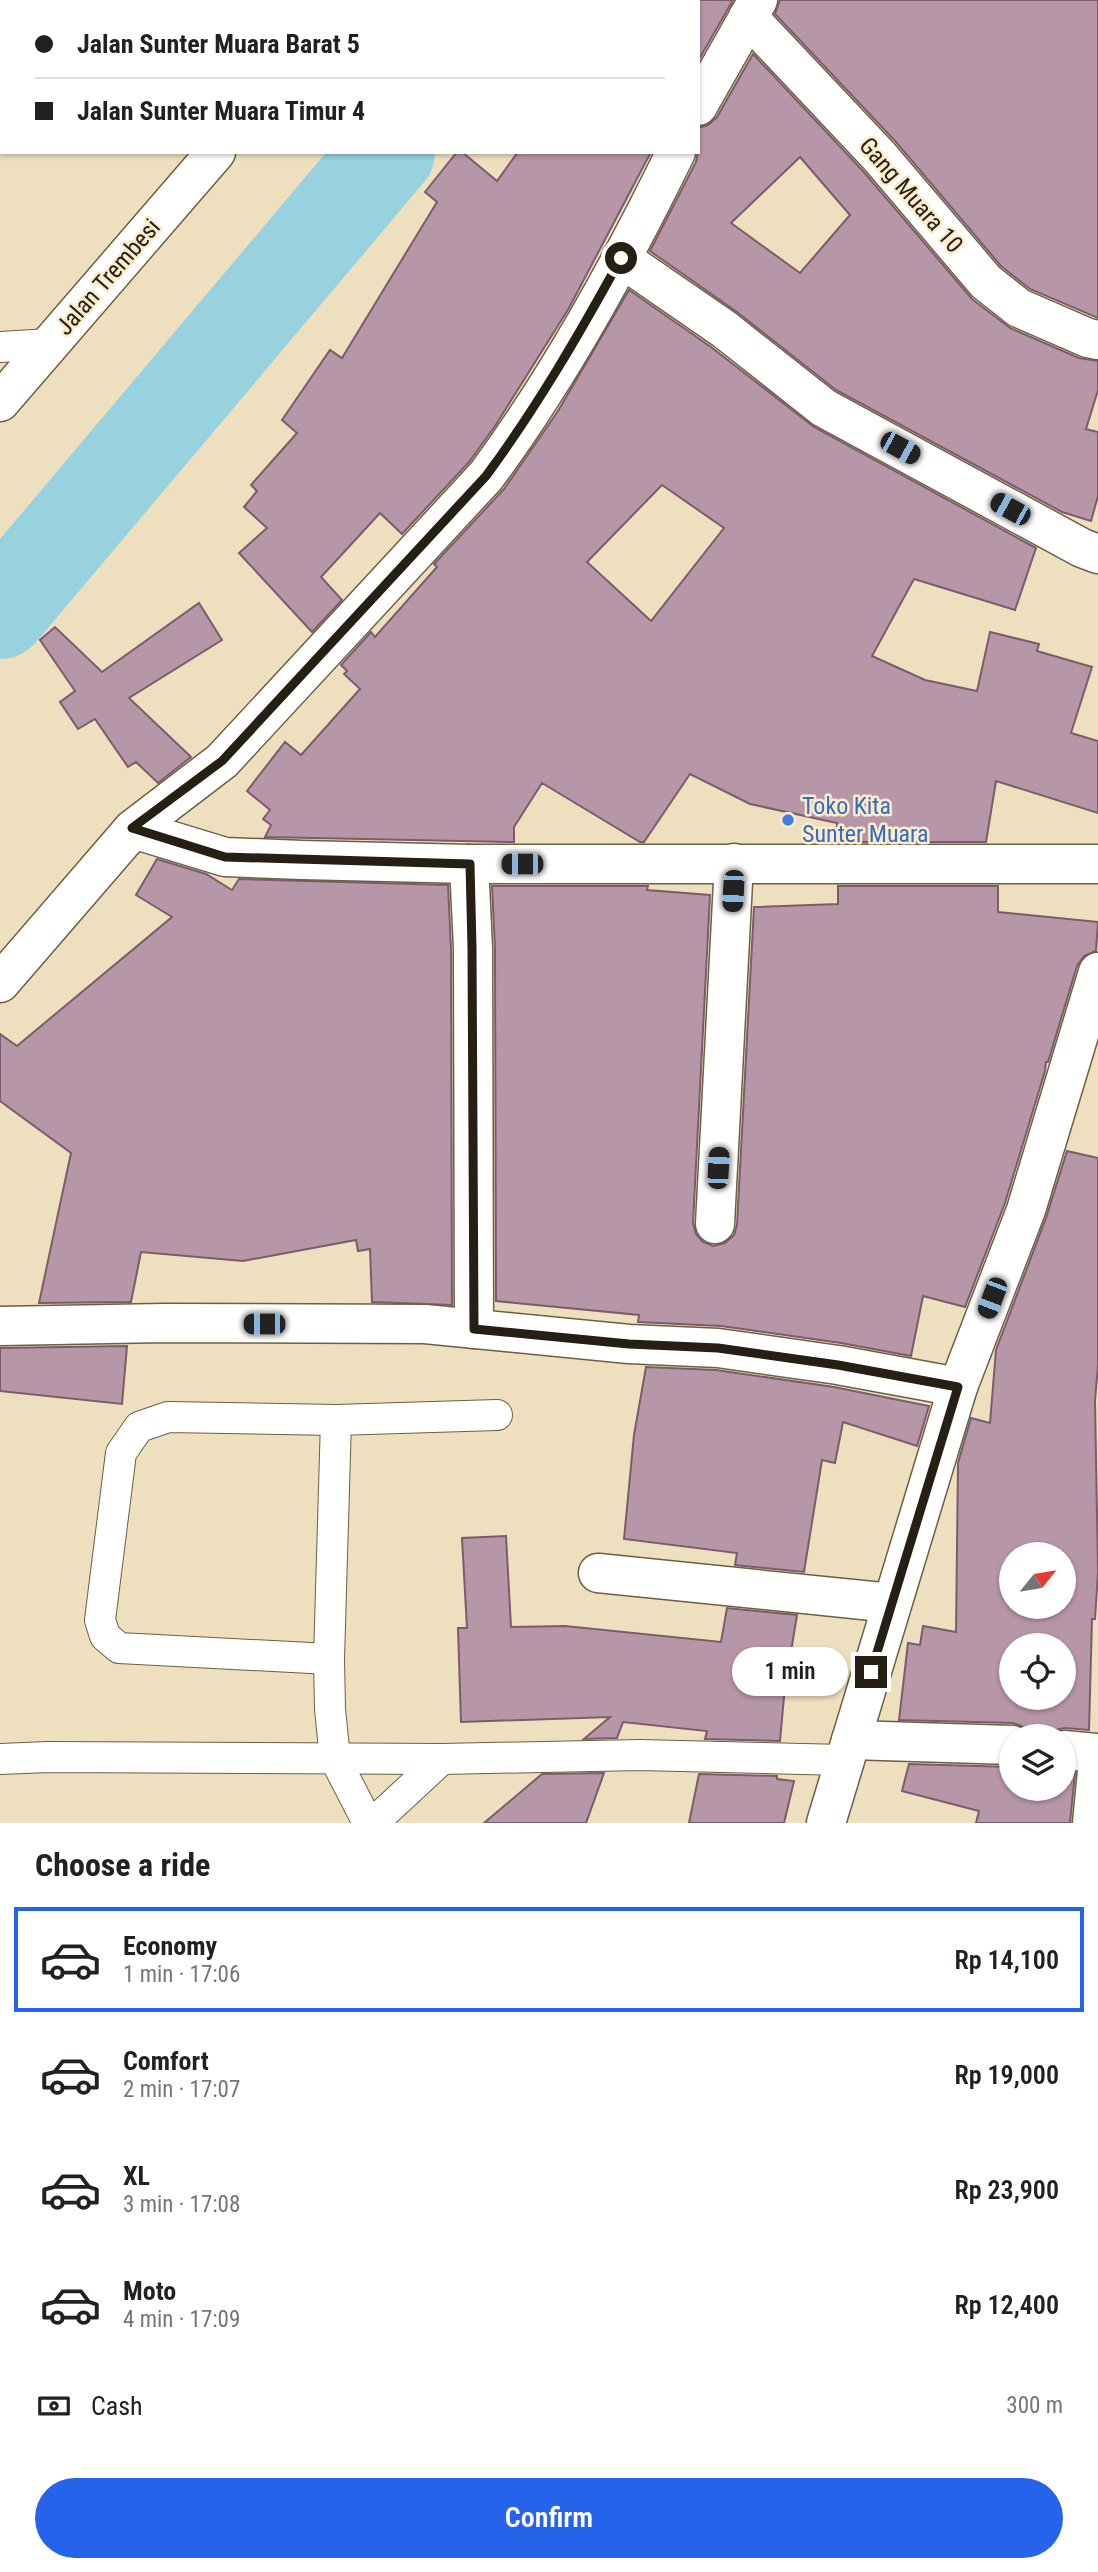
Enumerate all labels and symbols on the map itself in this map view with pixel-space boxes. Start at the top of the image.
street label: Gang Muara 10 [853,132,969,258]
street label: Jalan Trembesi [50,213,166,341]
route start [605,242,637,274]
car [877,429,924,467]
car [987,490,1034,528]
place label: Toko Kita Sunter Muara [802,792,928,848]
marker: Toko Kita Sunter Muara [780,812,796,828]
car [502,854,544,875]
car [722,869,745,913]
car [707,1146,730,1190]
car [975,1275,1010,1321]
car [244,1314,286,1335]
north arrow [999,1542,1076,1619]
callout: 1 min [731,1648,846,1696]
route end [855,1656,887,1688]

